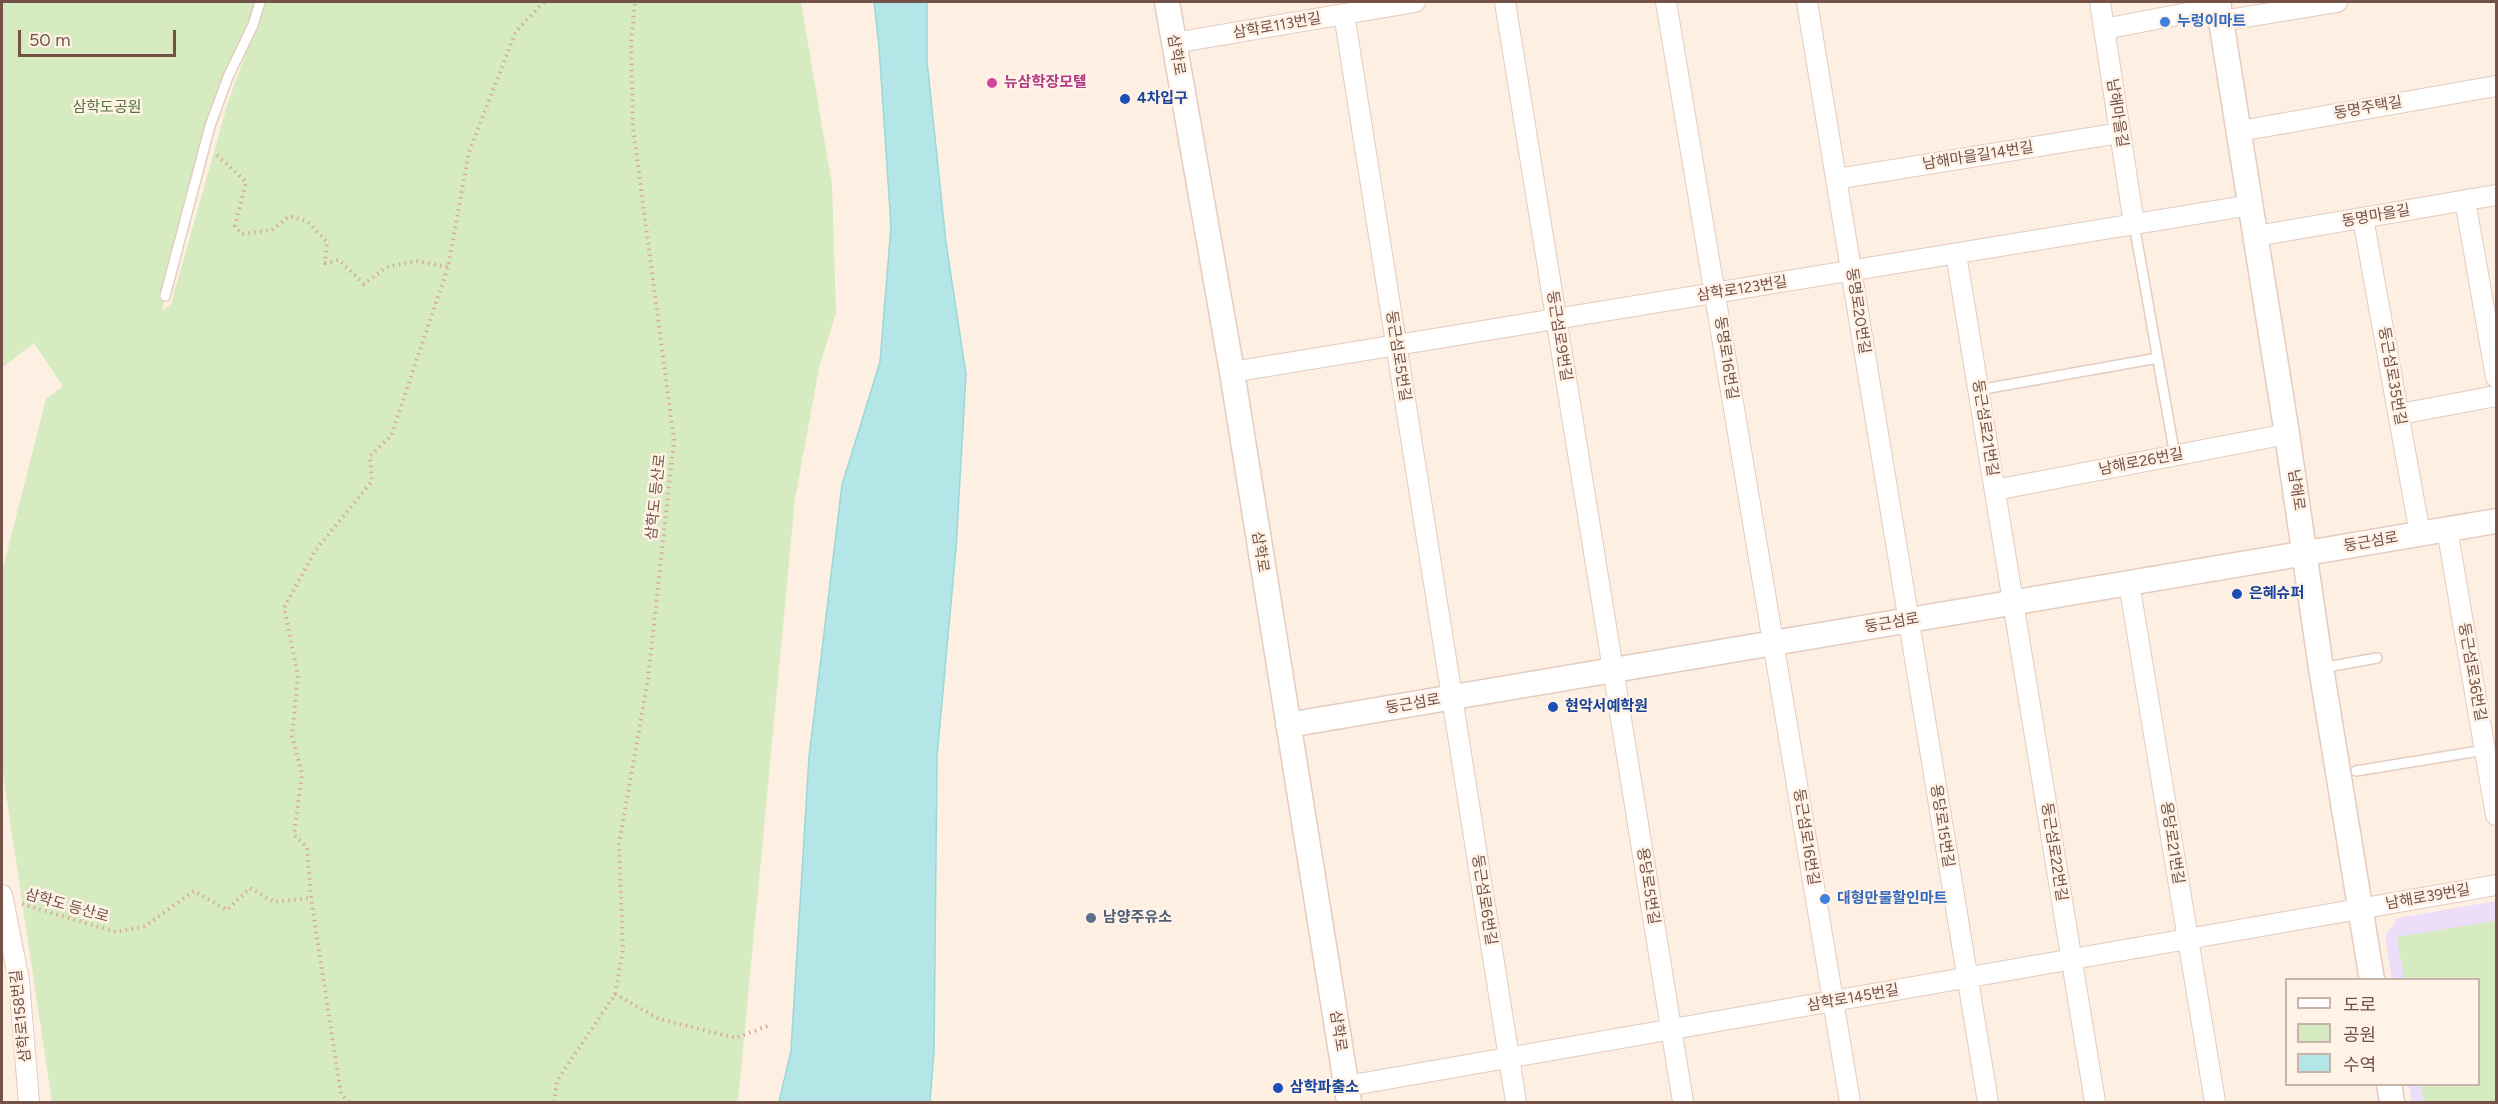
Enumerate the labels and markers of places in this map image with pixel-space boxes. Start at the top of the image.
place label: 누렁이마트 [2177,13,2246,31]
marker: 누렁이마트 [2158,15,2172,29]
place label: 뉴삼학장모텔 [1004,74,1087,92]
marker: 뉴삼학장모텔 [985,76,999,90]
place label: 4차입구 [1137,90,1188,108]
marker: 4차입구 [1118,92,1132,106]
place label: 은혜슈퍼 [2249,585,2304,603]
marker: 은혜슈퍼 [2230,587,2244,601]
place label: 현악서예학원 [1565,698,1648,716]
marker: 현악서예학원 [1546,700,1560,714]
place label: 대형만물할인마트 [1837,890,1947,908]
marker: 대형만물할인마트 [1818,892,1832,906]
place label: 남양주유소 [1103,909,1172,927]
marker: 남양주유소 [1084,911,1098,925]
place label: 삼학파출소 [1290,1079,1359,1097]
marker: 삼학파출소 [1271,1081,1285,1095]

